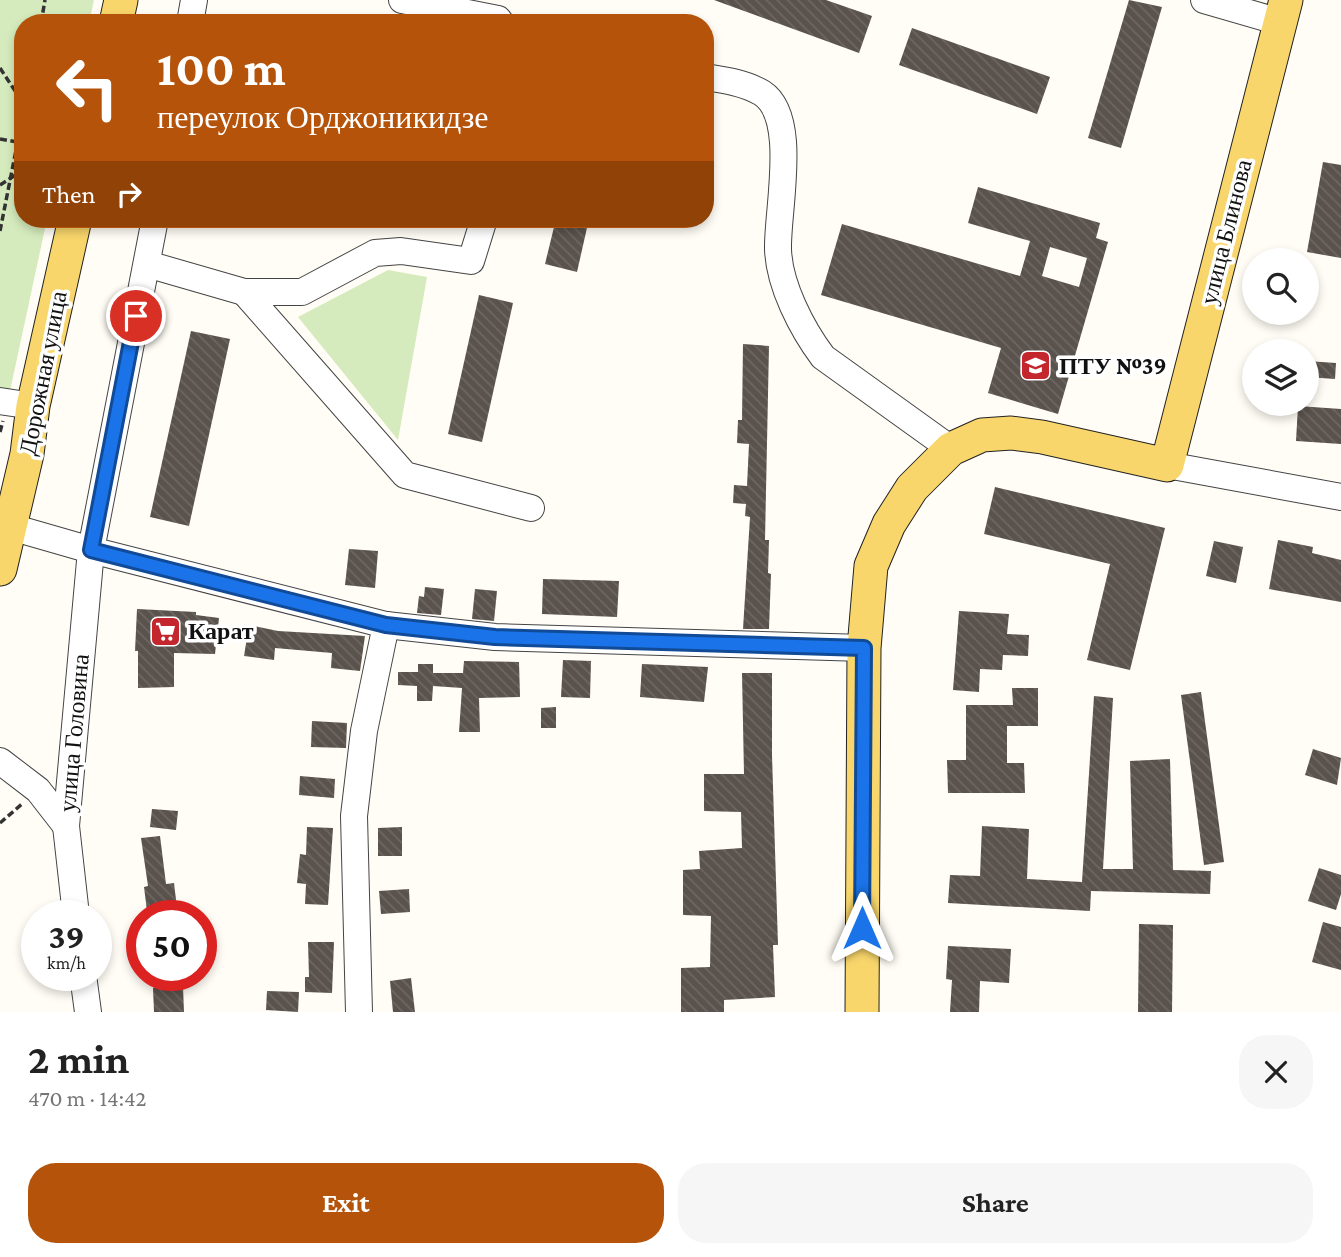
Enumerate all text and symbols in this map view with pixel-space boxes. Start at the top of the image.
text: 100 m [157,41,286,96]
icon: left [42,42,133,133]
text: переулок Орджоникидзе [157,99,489,135]
street label: улица Блинова [1194,156,1257,307]
icon: right [110,175,148,213]
text: Then [42,180,96,209]
map controls [1242,248,1319,416]
button: search [1242,248,1319,325]
pin [106,286,166,346]
street label: Дорожная улица [13,288,72,457]
icon: arrive [117,297,155,335]
button: layers [1242,339,1319,416]
school or university icon: ПТУ №39 [1019,349,1053,383]
place label: ПТУ №39 [1059,352,1167,379]
supermarket icon: Карат [148,614,182,648]
place label: Карат [188,617,254,644]
street label: улица Головина [53,652,94,813]
position arrow [825,891,899,965]
speed limit sign: 50 [126,900,217,991]
text: 39 [48,917,85,956]
text: km/h [47,953,86,973]
text: 2 min [28,1035,129,1082]
button: close [1239,1035,1313,1109]
text: 470 m · 14:42 [28,1085,147,1111]
button: Exit [28,1163,664,1243]
button: Share [678,1163,1313,1243]

